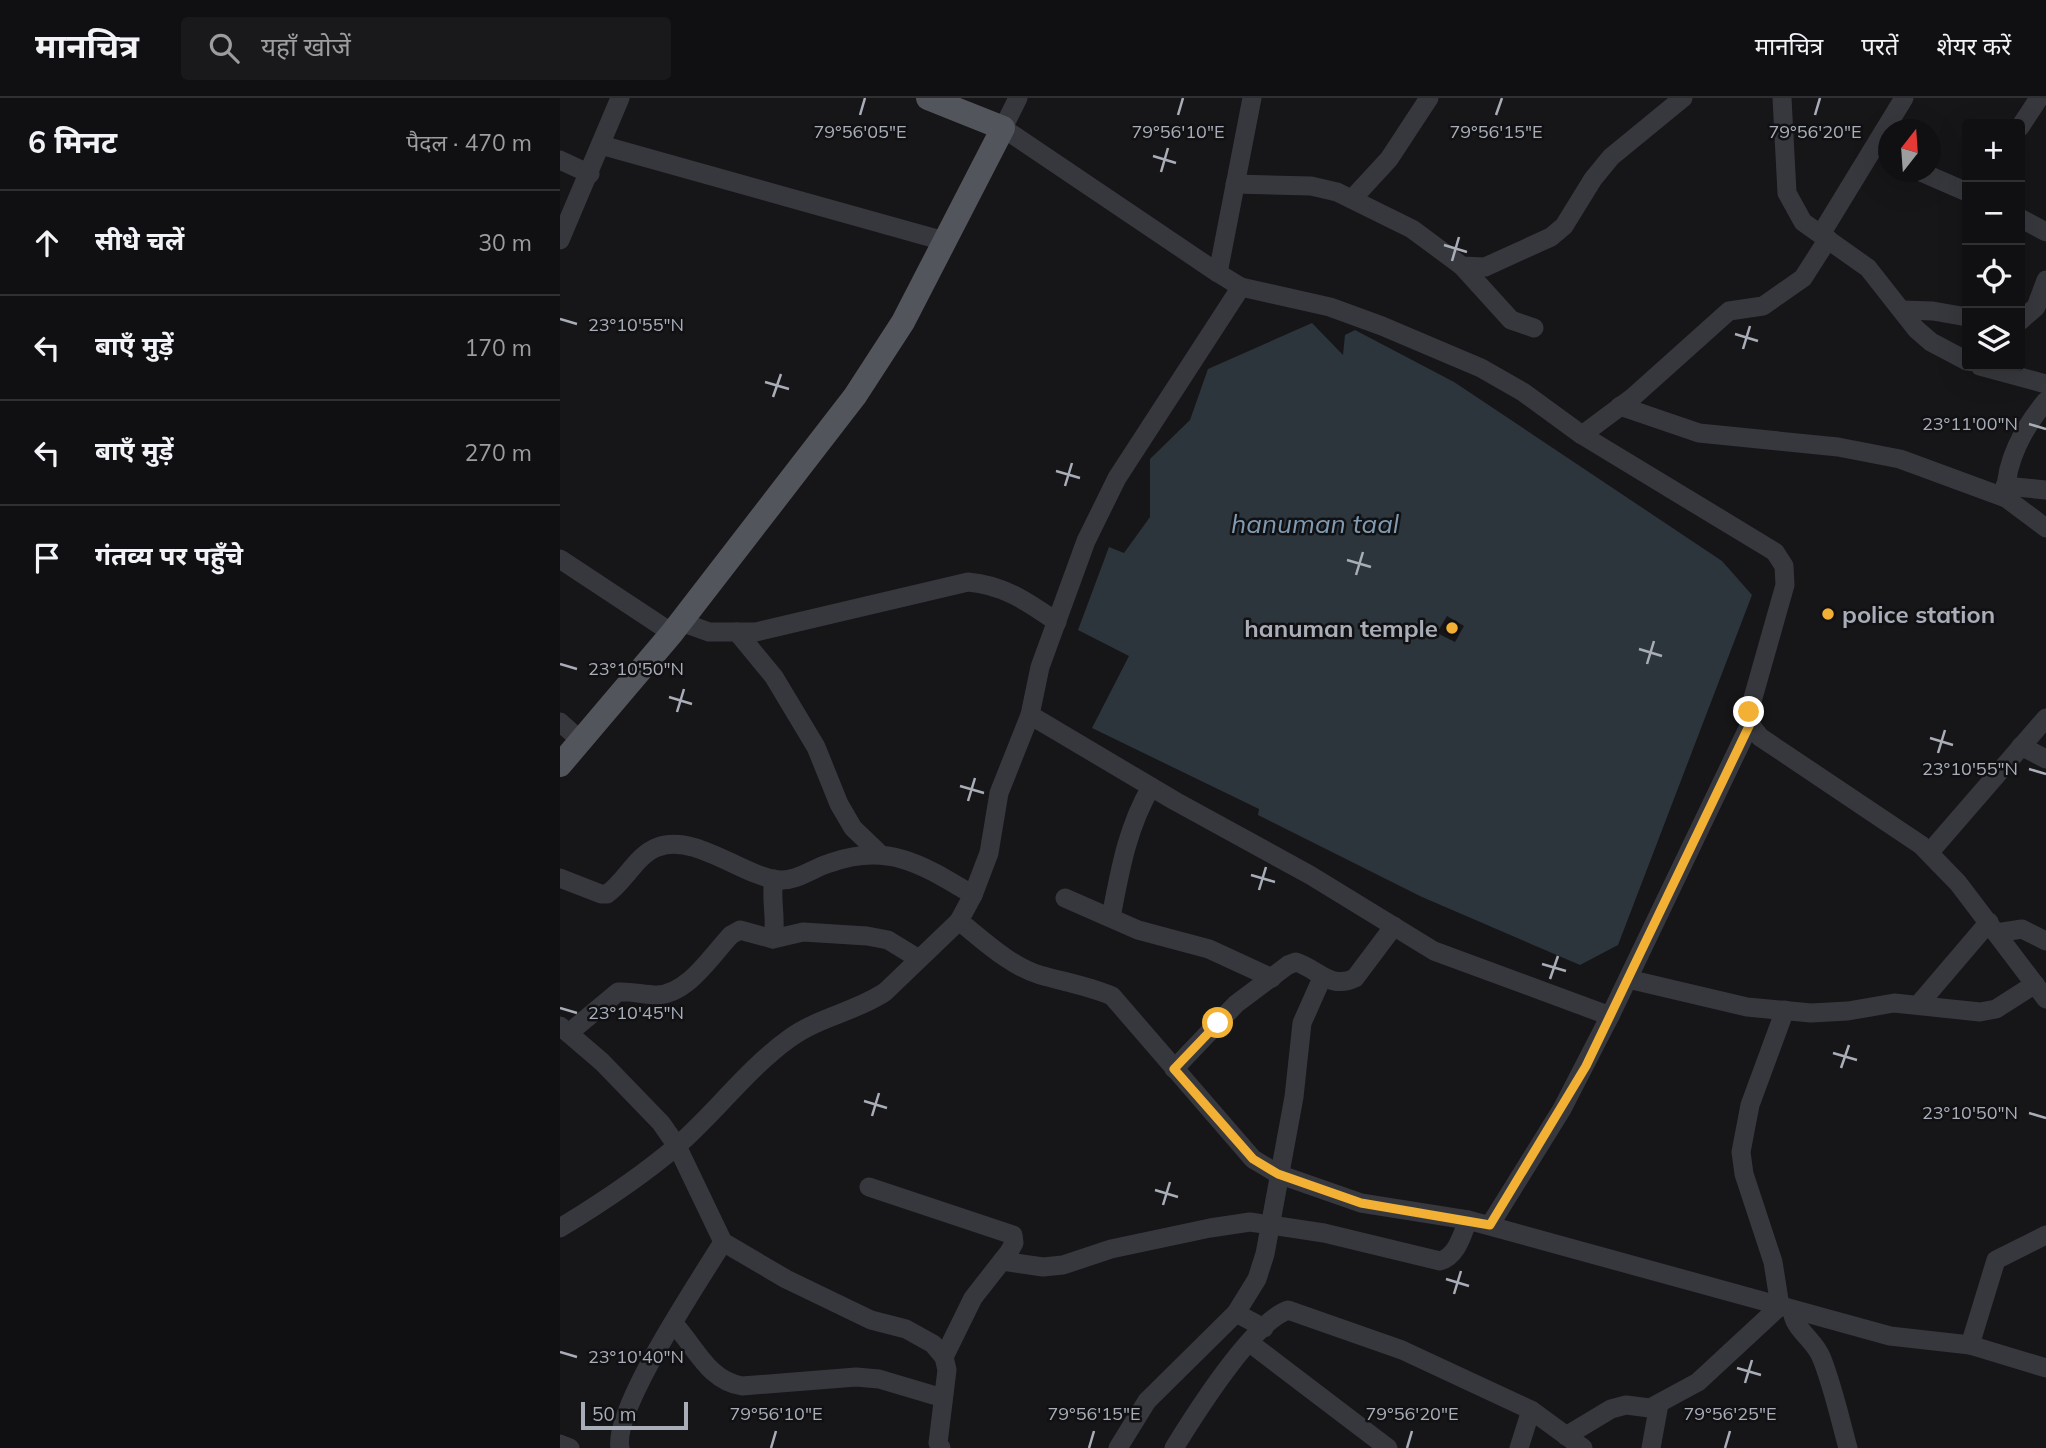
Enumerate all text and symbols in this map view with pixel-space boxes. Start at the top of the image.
search box [181,17,671,80]
text: मानचित्र [35,25,139,66]
icon: search [205,29,243,67]
text: यहाँ खोजें [261,30,351,63]
text: मानचित्र [1755,31,1823,61]
text: परतें [1861,31,1898,61]
text: शेयर करें [1936,31,2011,61]
north arrow [1878,119,1941,182]
map controls [1962,119,2025,371]
button: + [1962,119,2025,182]
text: 79°56'05"E [813,120,907,143]
text: 79°56'10"E [1131,120,1225,143]
text: 79°56'15"E [1449,120,1543,143]
text: 79°56'20"E [1768,120,1862,143]
text: 6 मिनट [28,123,117,161]
text: पैदल · 470 m [406,128,532,157]
button: − [1962,182,2025,245]
icon: ahead [28,224,66,262]
text: सीधे चलें [95,224,184,257]
text: 30 m [478,228,532,257]
button: locate [1962,245,2025,308]
button: layers [1962,308,2025,371]
text: 23°10'55"N [588,313,684,336]
icon: left [28,329,66,367]
text: बाएँ मुड़ें [95,329,173,362]
text: 170 m [464,333,532,362]
text: 23°11'00"N [1922,412,2018,435]
icon: left [28,434,66,472]
text: बाएँ मुड़ें [95,434,173,467]
text: 270 m [464,438,532,467]
water label: hanuman taal [1231,507,1400,540]
icon: arrive [28,539,66,577]
text: गंतव्य पर पहुँचे [95,539,243,572]
place label: police station [1842,599,1995,629]
marker: police station [1820,606,1836,622]
place label: hanuman temple [1244,613,1438,643]
marker: hanuman temple [1444,620,1460,636]
text: 23°10'50"N [588,657,684,680]
route end [1733,696,1764,727]
text: 23°10'55"N [1922,757,2018,780]
text: 23°10'45"N [588,1001,684,1024]
route start [1202,1007,1233,1038]
text: 23°10'50"N [1922,1101,2018,1124]
text: 23°10'40"N [588,1345,684,1368]
scale bar [581,1399,688,1431]
text: 50 m [592,1402,636,1426]
text: 79°56'10"E [729,1402,823,1425]
text: 79°56'15"E [1047,1402,1141,1425]
text: 79°56'20"E [1365,1402,1459,1425]
text: 79°56'25"E [1683,1402,1777,1425]

